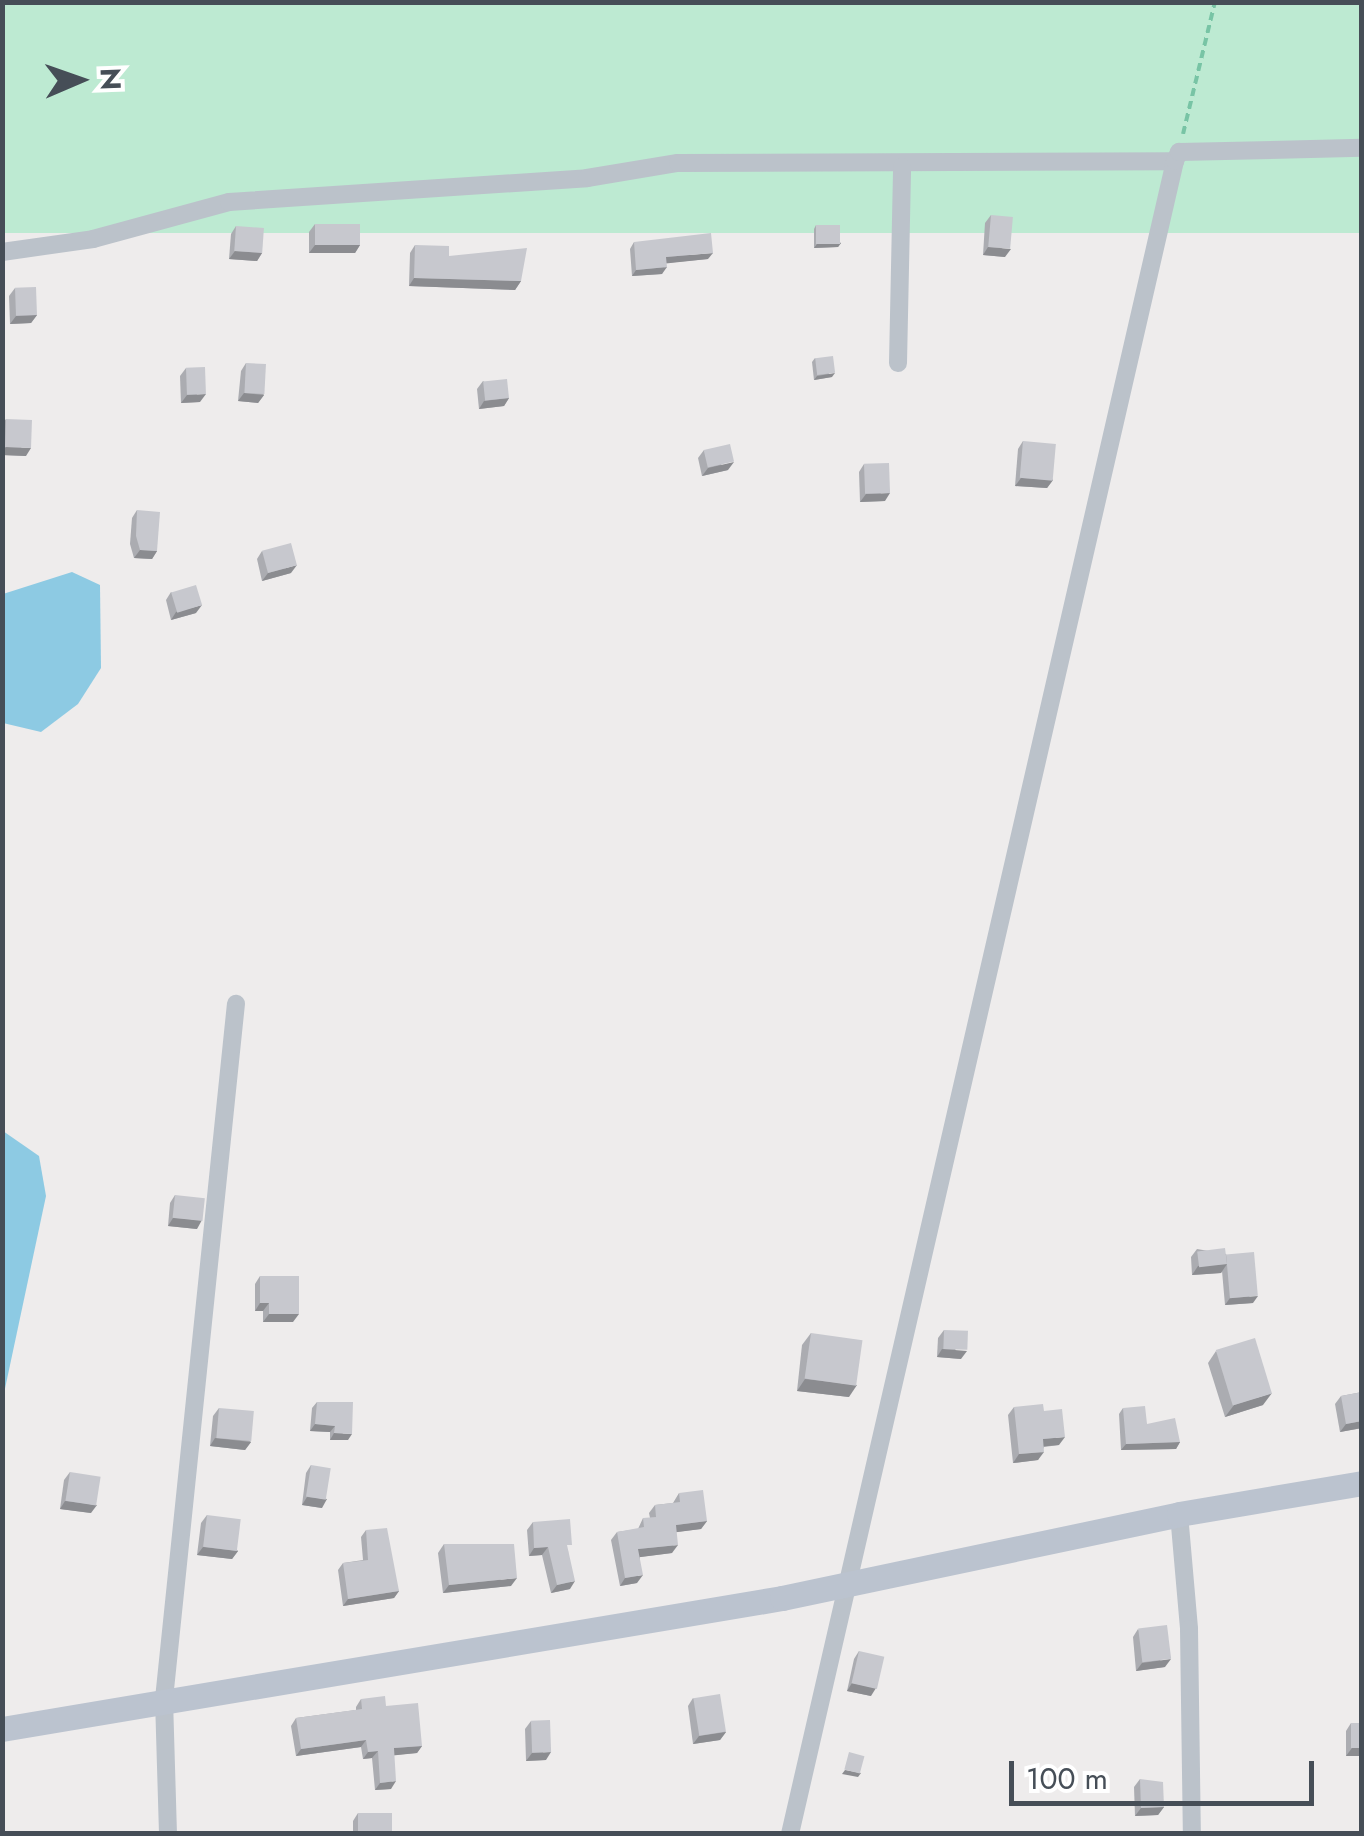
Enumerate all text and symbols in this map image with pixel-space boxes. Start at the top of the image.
north arrow [30,30,130,130]
text: N [90,67,131,91]
scale bar [1014,1741,1319,1803]
text: 100 m [1026,1757,1108,1800]

